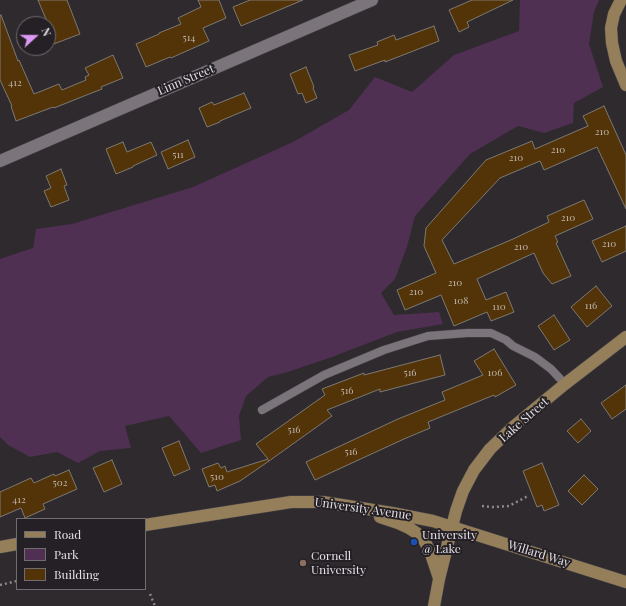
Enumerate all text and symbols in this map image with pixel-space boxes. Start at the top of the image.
north arrow [16,16,56,56]
text: N [38,25,55,38]
house number: 514 [183,32,195,44]
street label: Linn Street [156,62,216,98]
house number: 412 [8,77,22,89]
house number: 210 [595,126,609,138]
house number: 210 [551,144,565,156]
house number: 511 [172,149,184,161]
house number: 210 [509,152,523,164]
house number: 210 [561,212,575,224]
house number: 210 [602,238,616,250]
house number: 210 [514,241,528,253]
house number: 210 [448,277,462,289]
house number: 210 [409,286,423,298]
house number: 108 [454,295,468,307]
house number: 116 [585,300,597,312]
house number: 110 [492,301,506,313]
house number: 516 [403,367,417,379]
house number: 106 [488,367,502,379]
house number: 516 [340,385,354,397]
street label: Lake Street [496,395,552,445]
house number: 516 [287,424,301,436]
house number: 516 [344,446,358,458]
house number: 510 [210,471,224,483]
house number: 502 [53,477,67,489]
house number: 412 [12,494,26,506]
street label: University Avenue [314,495,412,523]
legend [16,518,146,590]
text: Road [54,526,81,542]
place label: University @ Lake [422,528,477,556]
marker: University @ Lake [409,537,419,547]
street label: Willard Way [506,538,572,570]
text: Park [54,546,79,562]
place label: Cornell University [311,549,366,577]
marker: Cornell University [298,558,308,568]
text: Building [54,566,99,582]

